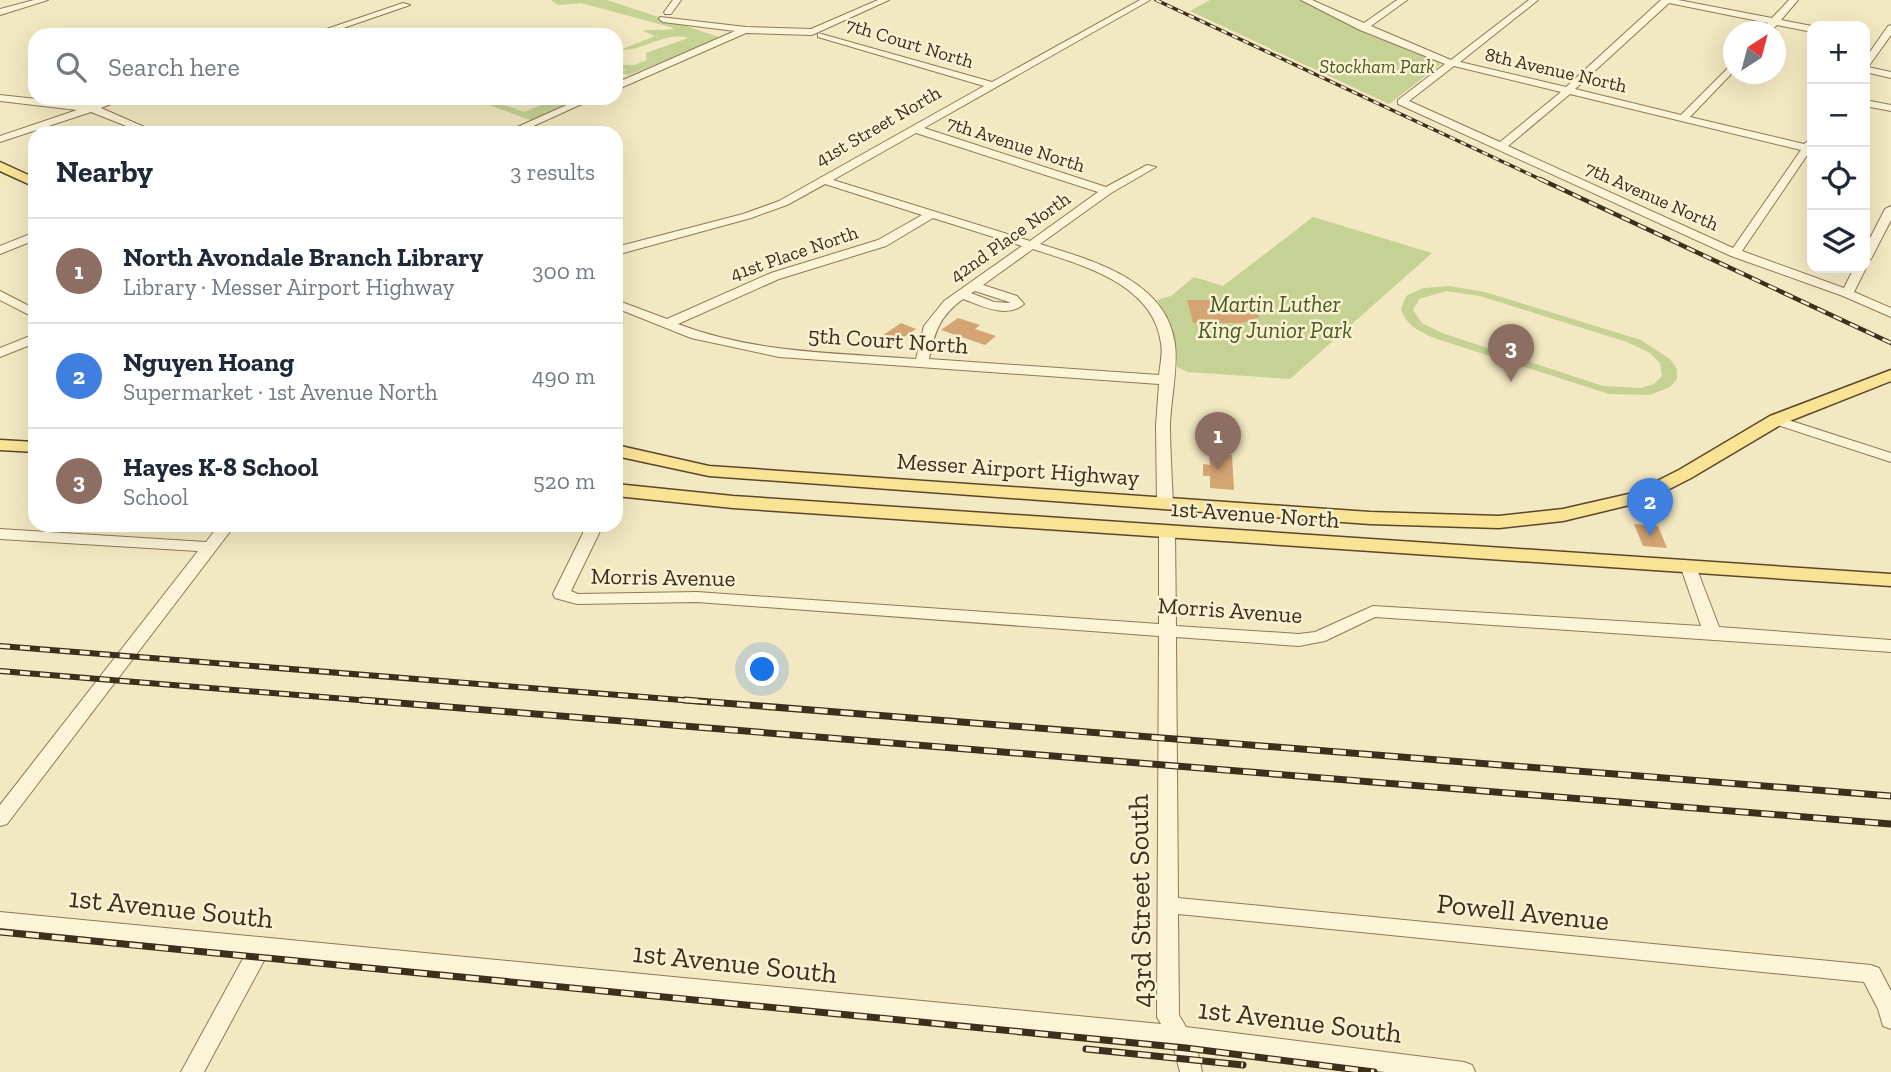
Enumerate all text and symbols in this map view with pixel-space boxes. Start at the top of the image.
street label: 7th Court North [844,13,977,73]
north arrow [1723,21,1786,84]
map controls [1807,21,1870,273]
button: + [1807,21,1870,84]
search box [28,28,623,105]
street label: 8th Avenue North [1483,42,1630,98]
icon: search [52,48,90,86]
text: Search here [108,51,240,83]
park label: Stockham Park [1319,55,1435,78]
street label: 41st Street North [811,81,945,171]
button: − [1807,84,1870,147]
street label: 7th Avenue North [944,111,1088,177]
button: locate [1807,147,1870,210]
text: Nearby [56,154,153,190]
street label: 7th Avenue North [1582,156,1723,236]
text: 3 results [510,158,595,186]
street label: 42nd Place North [945,187,1075,287]
button: layers [1807,210,1870,273]
street label: 41st Place North [727,220,861,286]
text: North Avondale Branch Library [123,241,483,273]
text: 1 [74,257,84,285]
text: 300 m [532,257,595,285]
text: Library · Messer Airport Highway [123,273,454,301]
park label: Martin Luther King Junior Park [1198,290,1352,344]
street label: 5th Court North [807,320,969,360]
pin: 3 [1488,324,1534,382]
text: Nguyen Hoang [123,346,294,378]
text: 2 [73,362,85,390]
text: 490 m [532,362,595,390]
text: Supermarket · 1st Avenue North [123,378,438,406]
pin: 1 [1195,412,1241,470]
street label: Messer Airport Highway [896,447,1140,491]
text: Hayes K-8 School [123,451,318,483]
text: 3 [73,467,85,495]
text: 520 m [533,467,595,495]
pin: 2 [1627,478,1673,536]
text: School [123,483,188,511]
street label: 1st Avenue North [1170,494,1341,534]
street label: Morris Avenue [590,562,736,592]
street label: Morris Avenue [1157,591,1303,629]
your location [745,652,779,686]
street label: 43rd Street South [1122,794,1158,1008]
street label: 1st Avenue South [67,881,275,935]
street label: Powell Avenue [1435,887,1611,937]
street label: 1st Avenue South [631,936,839,990]
street label: 1st Avenue South [1196,992,1404,1050]

